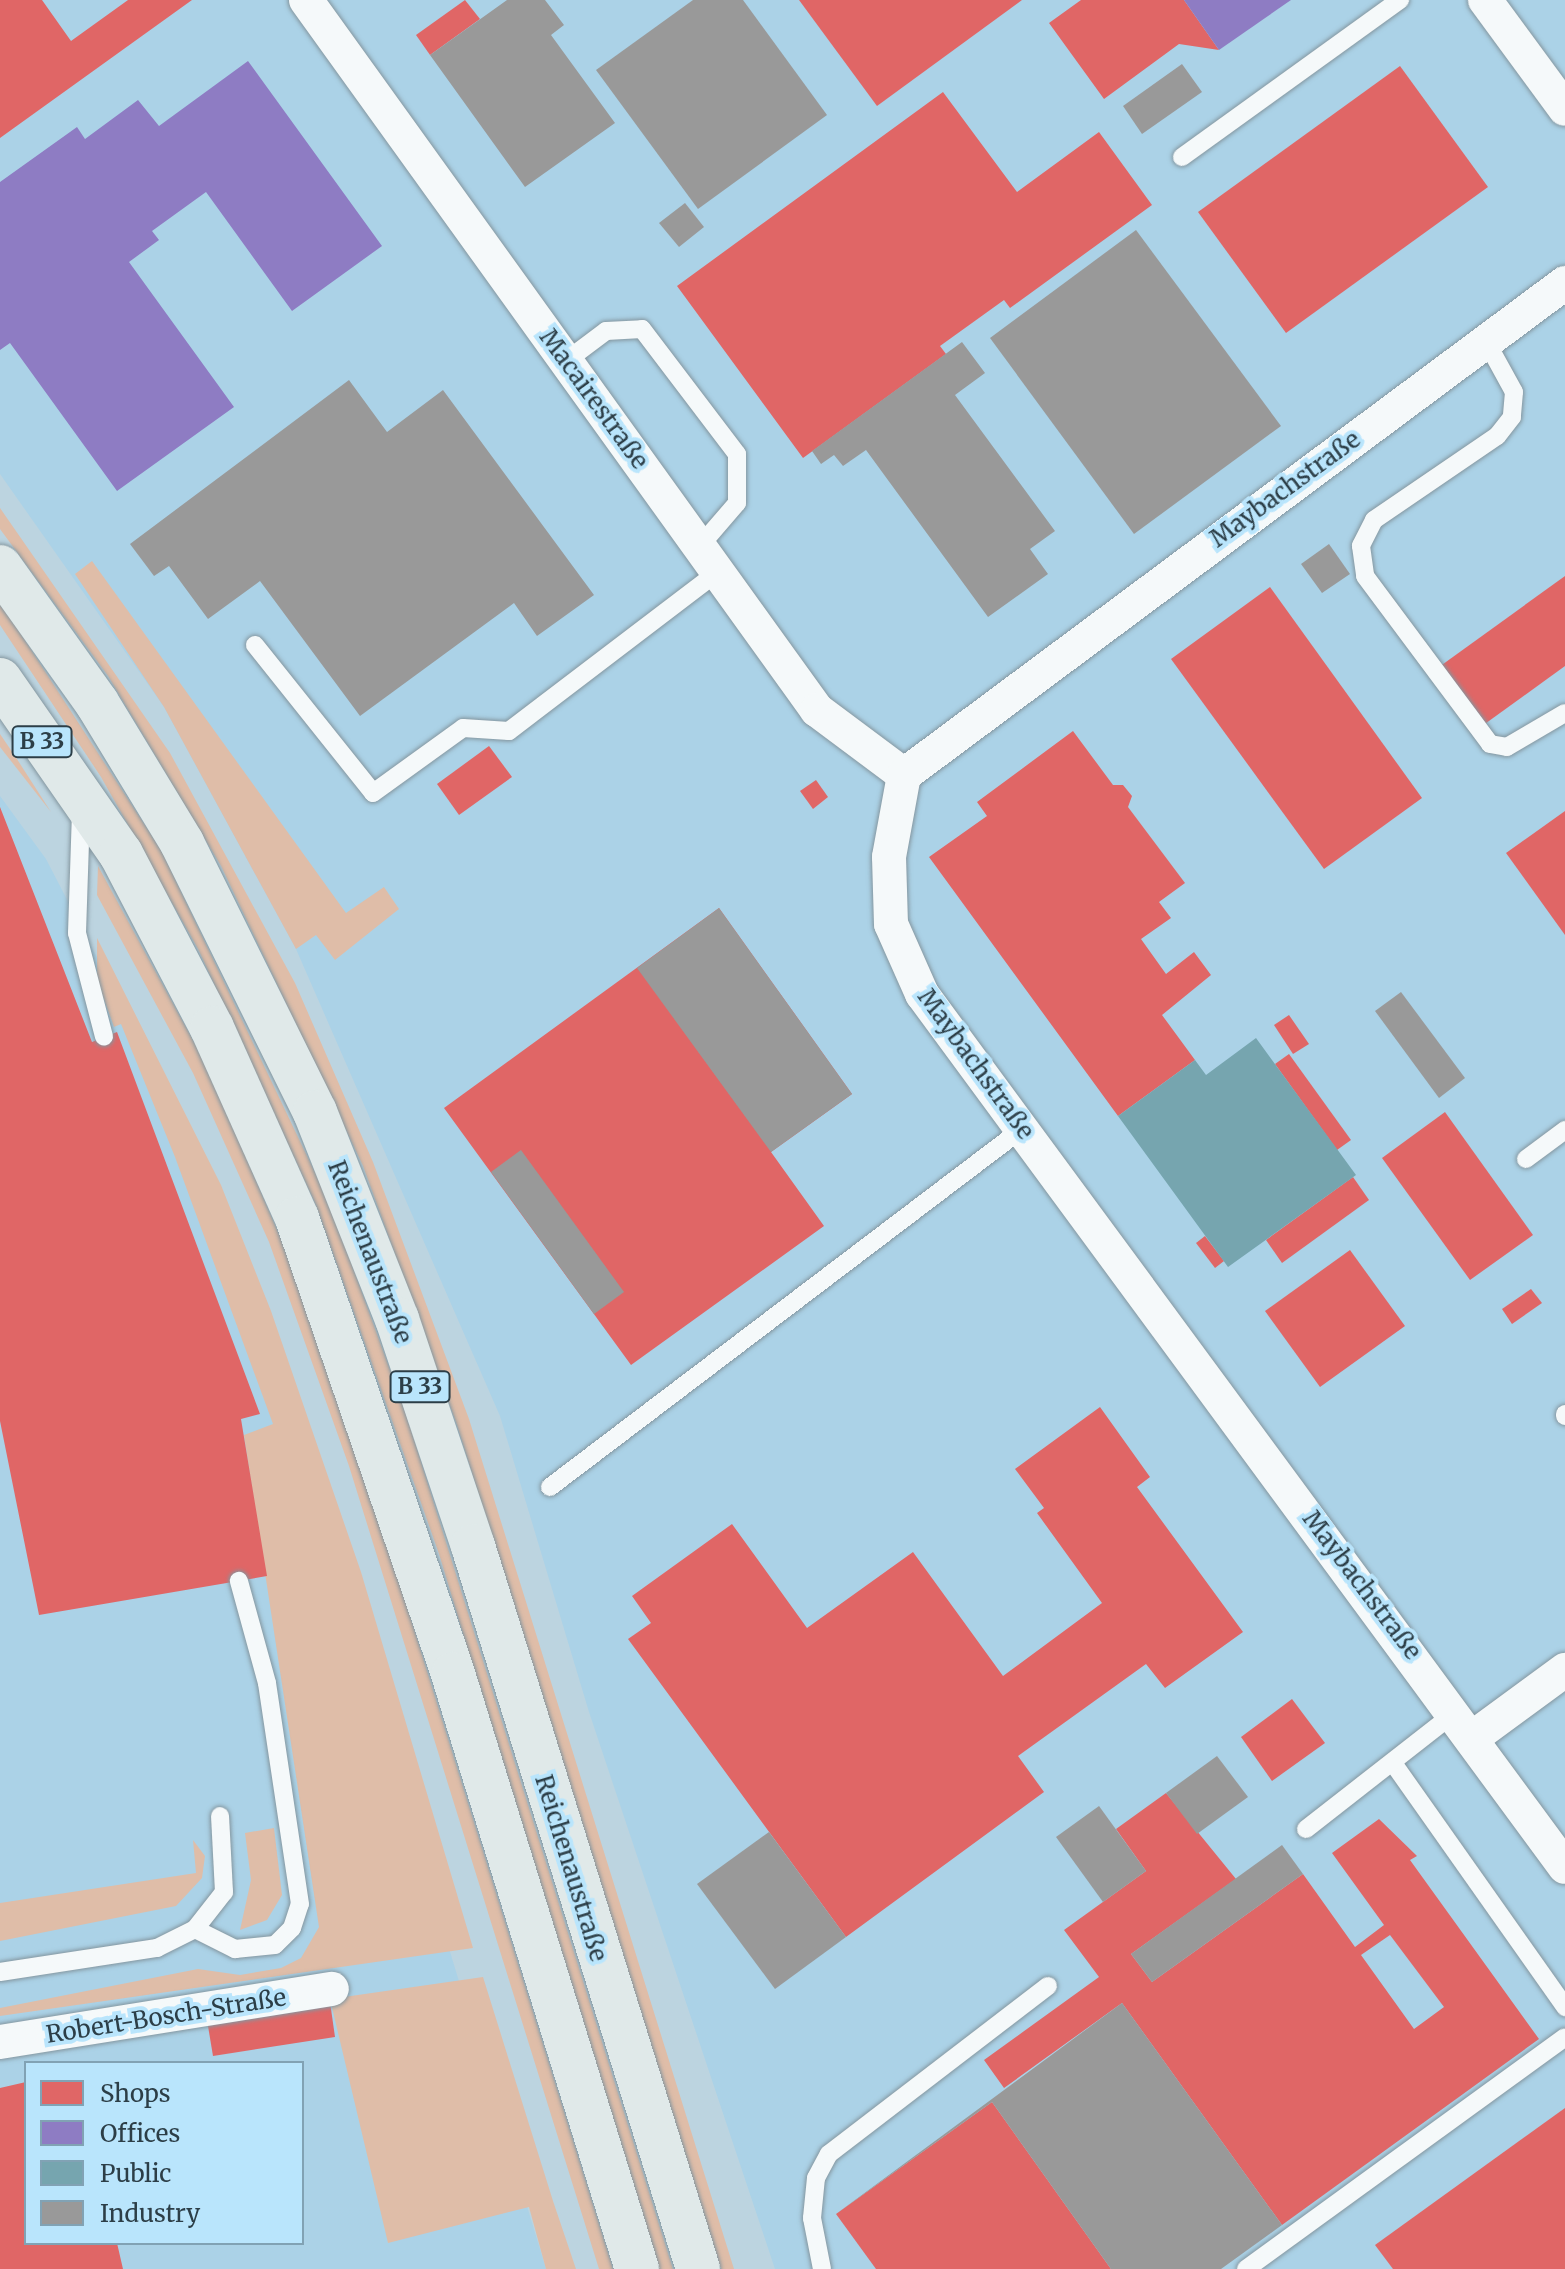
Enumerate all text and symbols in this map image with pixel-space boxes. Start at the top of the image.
street label: Macairestraße [534,324,654,474]
street label: Maybachstraße [1204,425,1366,553]
road number: B 33 [10,724,74,760]
street label: Maybachstraße [912,983,1040,1145]
street label: Reichenaustraße [322,1157,418,1347]
road number: B 33 [388,1369,452,1405]
street label: Maybachstraße [1297,1505,1427,1665]
street label: Reichenaustraße [529,1771,613,1965]
street label: Robert-Bosch-Straße [44,1983,288,2049]
legend [24,2061,304,2245]
text: Shops [100,2078,171,2109]
text: Offices [100,2118,180,2149]
text: Public [100,2158,171,2189]
text: Industry [100,2198,200,2229]

